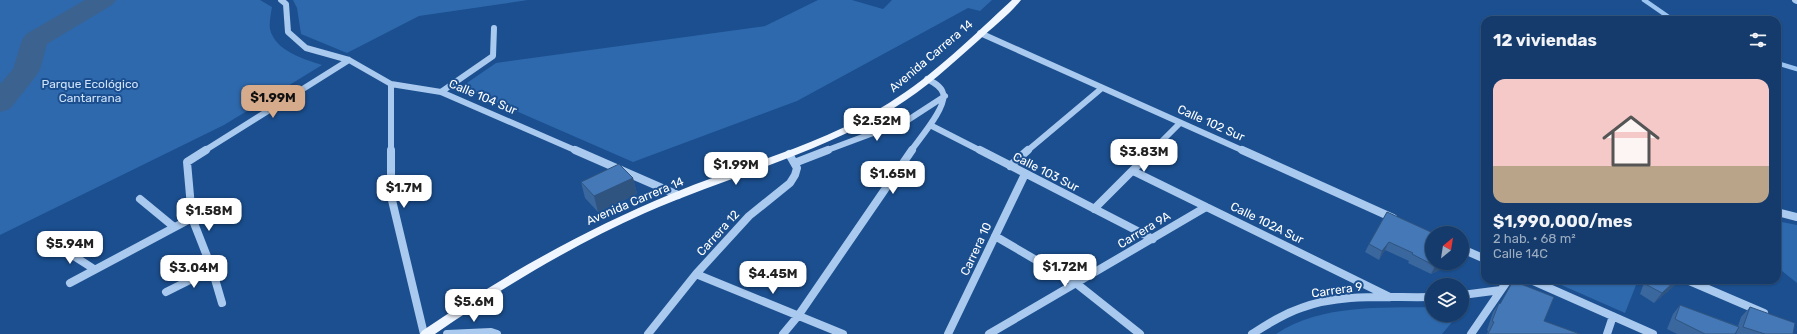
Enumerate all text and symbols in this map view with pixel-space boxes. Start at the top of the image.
street label: Avenida Carrera 14 [886,17,976,95]
icon: filters [1747,29,1769,51]
text: 12 viviendas [1493,30,1597,50]
street label: Calle 104 Sur [447,76,520,118]
park label: Parque Ecológico Cantarrana [42,77,139,105]
pin: $1.99M [240,85,306,119]
text: $1.99M [250,90,296,105]
street label: Calle 102 Sur [1175,102,1247,144]
icon: home [1595,105,1667,177]
pin: $2.52M [844,108,910,142]
text: $2.52M [853,113,901,128]
pin: $3.83M [1111,139,1177,173]
text: $3.83M [1119,144,1169,159]
street label: Calle 103 Sur [1011,149,1082,195]
pin: $1.99M [703,152,769,186]
text: $1.99M [713,157,759,172]
pin: $1.65M [860,161,926,195]
text: $1.65M [870,166,916,181]
street label: Avenida Carrera 14 [584,174,686,228]
pin: $1.7M [376,175,432,209]
text: $1.7M [386,180,422,195]
pin: $1.58M [176,198,242,232]
street label: Calle 102A Sur [1228,199,1306,247]
text: $1.58M [186,203,232,218]
street label: Carrera 12 [694,207,742,259]
street label: Carrera 9A [1115,209,1173,251]
text: $1,990,000/mes [1493,211,1632,231]
street label: Carrera 10 [958,220,994,278]
north arrow [1425,226,1469,270]
map controls [1425,226,1469,322]
pin: $5.94M [37,231,103,265]
text: 2 hab. · 68 m² [1493,231,1576,246]
text: $5.94M [46,236,94,251]
text: Calle 14C [1493,246,1548,261]
pin: $1.72M [1032,254,1098,288]
pin: $3.04M [161,255,227,289]
text: $1.72M [1042,259,1088,274]
text: $3.04M [169,260,219,275]
pin: $4.45M [740,261,806,295]
text: $4.45M [748,266,798,281]
button: layers [1425,278,1469,322]
street label: Carrera 9 [1311,279,1363,301]
pin: $5.6M [446,289,502,323]
text: $5.6M [454,294,494,309]

